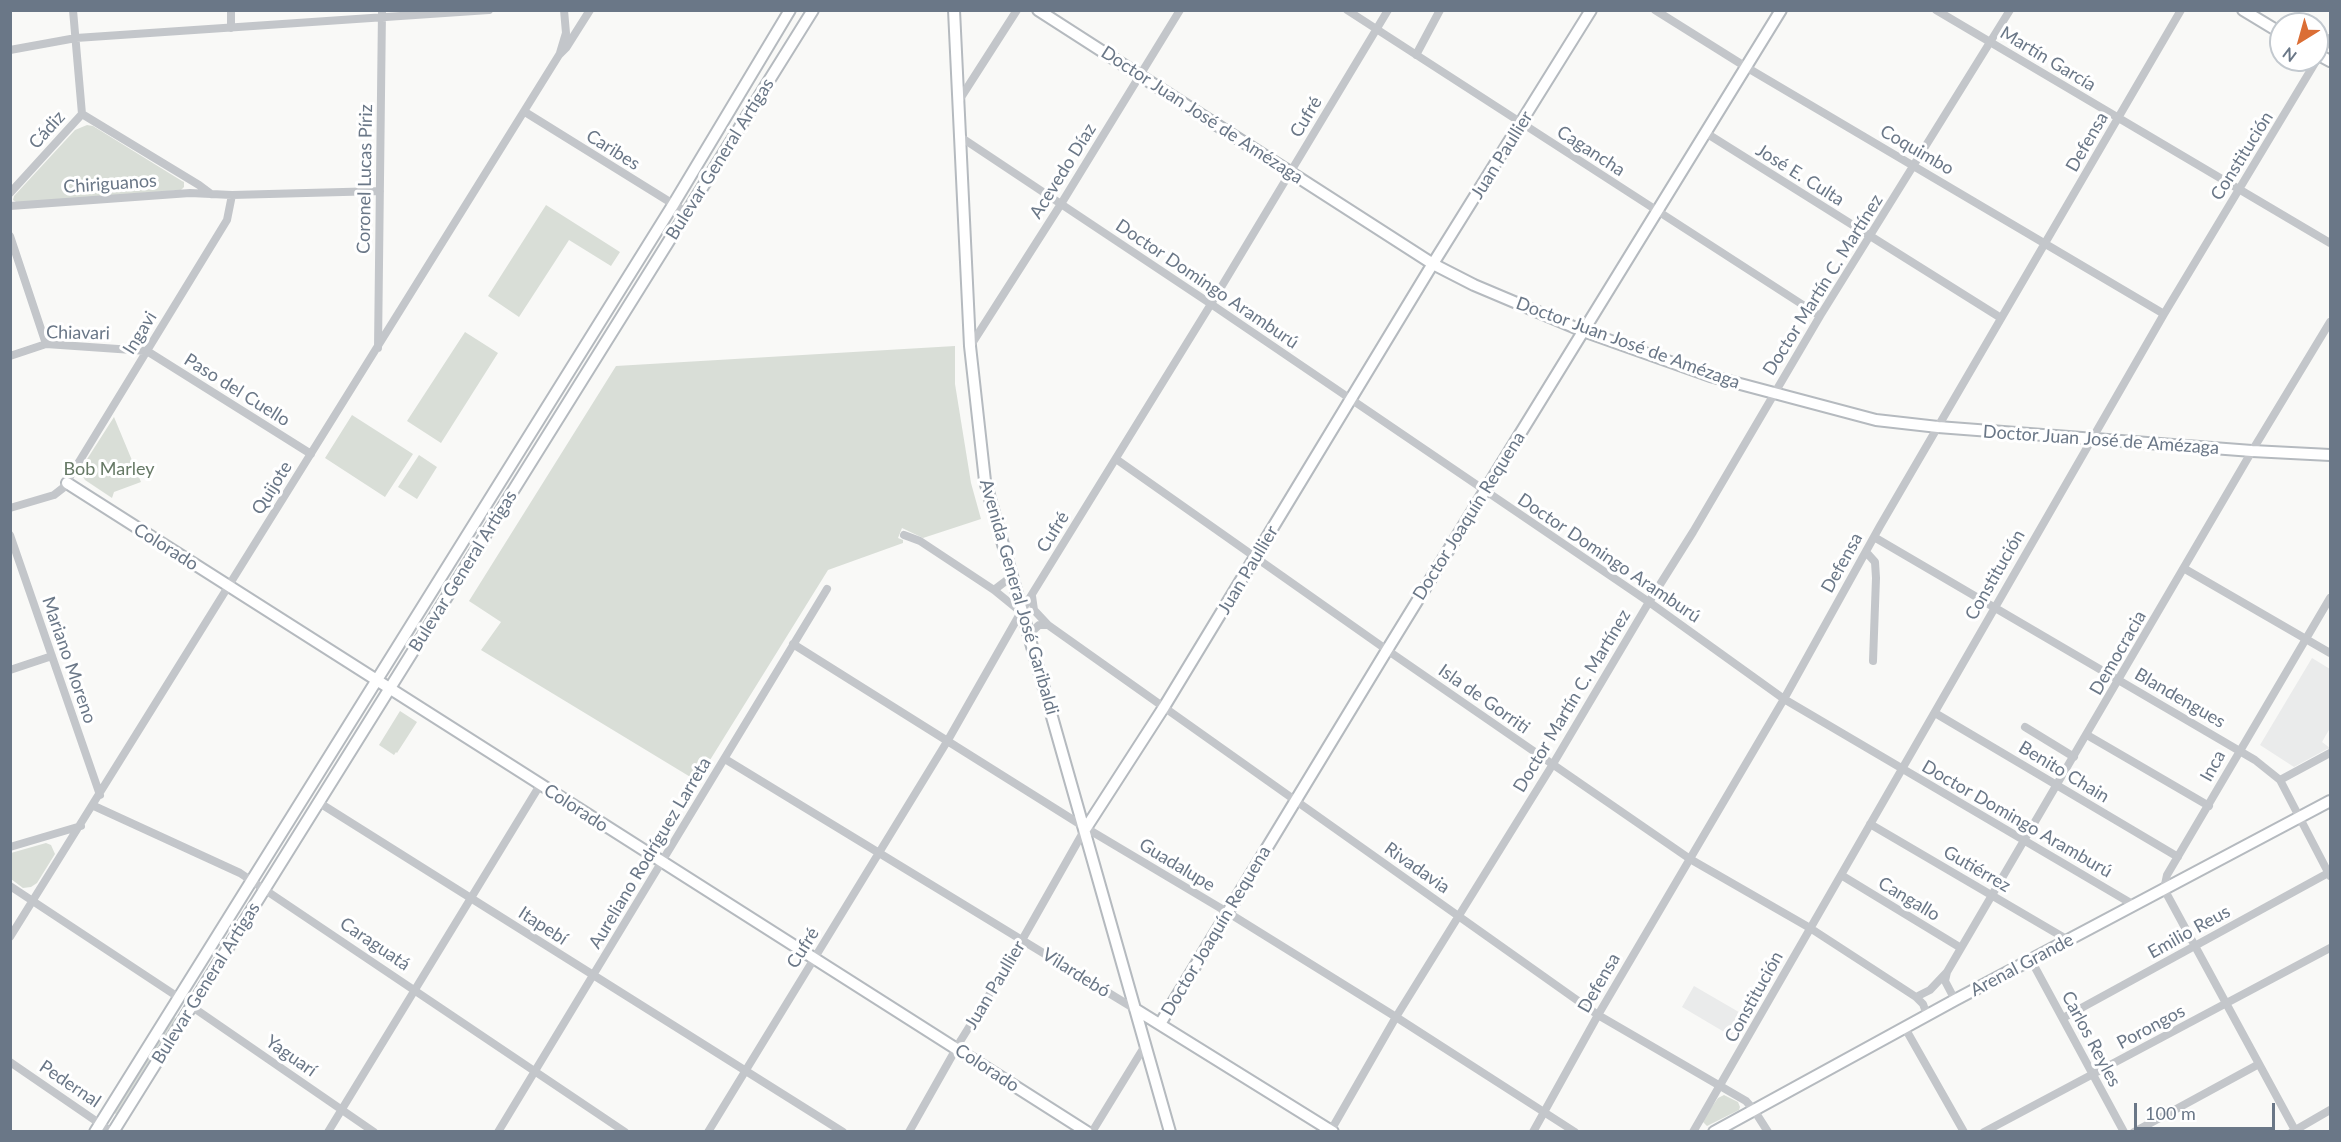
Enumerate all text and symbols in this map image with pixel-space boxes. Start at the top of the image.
north arrow [2269,12,2329,72]
street label: Martín García [1996,22,2100,96]
street label: Doctor Juan José de Amézaga [1097,42,1307,188]
text: N [2278,44,2300,66]
street label: Bulevar General Artigas [661,74,779,244]
street label: Cufré [1285,93,1327,141]
street label: Coronel Lucas Píriz [353,104,377,254]
street label: Cádiz [24,107,70,153]
street label: Juan Paullier [1467,107,1537,203]
street label: Defensa [2061,108,2113,176]
street label: Constitución [2206,108,2278,204]
street label: Acevedo Díaz [1025,119,1101,223]
street label: Coquimbo [1876,120,1958,180]
street label: Cagancha [1553,121,1629,181]
street label: Caribes [582,125,644,175]
street label: José E. Culta [1752,139,1848,211]
street label: Chiriguanos [63,170,157,198]
street label: Doctor Martín C. Martínez [1758,190,1888,380]
street label: Doctor Domingo Aramburú [1111,215,1303,353]
street label: Doctor Juan José de Amézaga [1513,292,1743,394]
street label: Ingavi [118,307,162,359]
street label: Chiavari [46,322,110,344]
street label: Paso del Cuello [180,349,294,431]
street label: Doctor Juan José de Amézaga [1982,421,2220,459]
street label: Doctor Joaquín Requena [1408,428,1530,604]
street label: Quijote [247,457,297,519]
park label: Bob Marley [63,458,155,480]
street label: Avenida General José Garibaldi [975,477,1063,717]
street label: Bulevar General Artigas [404,486,522,656]
street label: Doctor Domingo Aramburú [1513,489,1705,627]
street label: Cufré [1032,508,1074,556]
street label: Colorado [130,519,202,575]
street label: Juan Paullier [1213,522,1283,618]
street label: Constitución [1960,526,2030,624]
street label: Defensa [1817,529,1867,597]
street label: Mariano Moreno [37,594,101,726]
street label: Doctor Martín C. Martínez [1509,606,1635,796]
street label: Democracia [2085,607,2151,699]
street label: Isla de Gorriti [1434,660,1534,738]
street label: Blandengues [2131,663,2229,733]
street label: Benito Chain [2015,736,2113,808]
street label: Inca [2196,747,2230,785]
street label: Aureliano Rodríguez Larreta [584,753,716,953]
street label: Doctor Domingo Aramburú [1918,756,2116,882]
street label: Colorado [540,779,612,837]
street label: Guadalupe [1135,834,1219,896]
street label: Rivadavia [1380,838,1454,898]
street label: Gutiérrez [1940,841,2014,897]
street label: Doctor Joaquín Requena [1157,842,1275,1020]
street label: Cangallo [1874,872,1944,926]
street label: Bulevar General Artigas [147,898,265,1068]
street label: Emilio Reus [2144,901,2234,963]
street label: Itapebí [514,902,572,950]
street label: Caraguatá [336,913,414,975]
street label: Cufré [782,924,824,972]
street label: Arenal Grande [1967,929,2077,1001]
street label: Juan Paullier [960,937,1030,1033]
street label: Vilardebó [1038,944,1114,1002]
street label: Constitución [1720,948,1788,1046]
street label: Defensa [1573,949,1625,1017]
street label: Carlos Reyles [2057,988,2125,1090]
street label: Porongos [2113,1000,2189,1054]
street label: Yaguarí [261,1031,321,1081]
street label: Colorado [951,1039,1023,1097]
street label: Pedernal [35,1056,105,1112]
scale bar [2137,1091,2278,1129]
text: 100 m [2145,1102,2196,1124]

